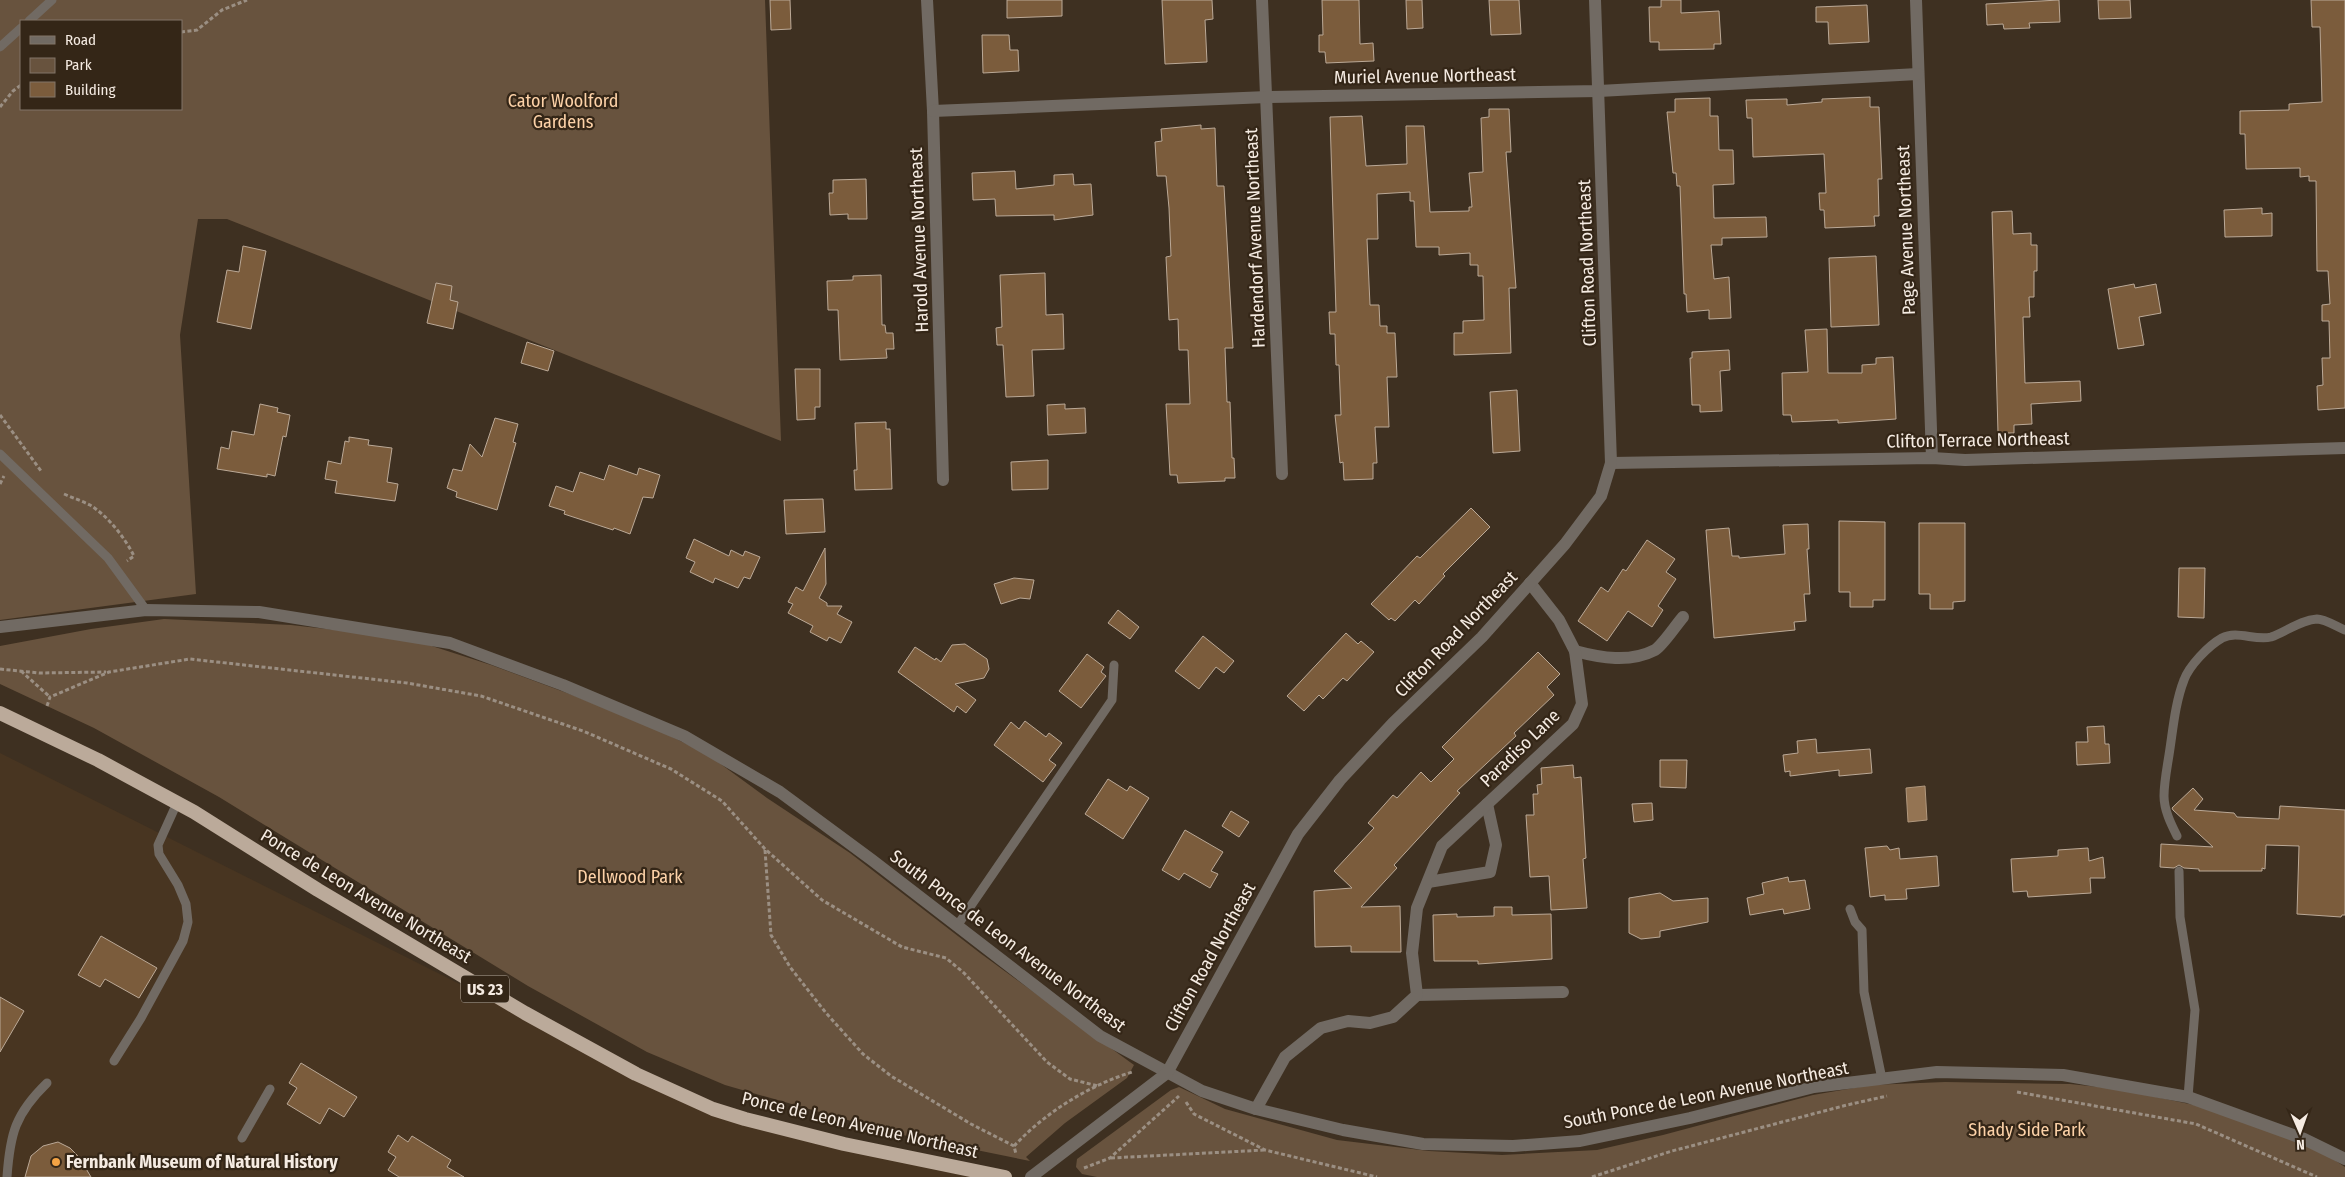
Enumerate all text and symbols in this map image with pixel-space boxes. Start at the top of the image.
legend [20,20,182,110]
text: Road [65,31,96,49]
text: Park [65,56,92,74]
street label: Muriel Avenue Northeast [1334,63,1516,89]
text: Building [65,81,116,99]
park label: Cator Woolford Gardens [508,90,618,133]
street label: Hardendorf Avenue Northeast [1240,128,1270,348]
street label: Page Avenue Northeast [1892,145,1920,315]
street label: Harold Avenue Northeast [905,147,933,333]
street label: Clifton Road Northeast [1573,179,1601,347]
street label: Clifton Terrace Northeast [1886,427,2070,453]
street label: Clifton Road Northeast [1390,566,1522,702]
street label: Paradiso Lane [1476,704,1565,792]
street label: Ponce de Leon Avenue Northeast [257,824,476,968]
street label: South Ponce de Leon Avenue Northeast [886,845,1130,1037]
park label: Dellwood Park [577,866,683,888]
street label: Clifton Road Northeast [1160,878,1260,1035]
road number: US 23 [461,976,509,1002]
street label: South Ponce de Leon Avenue Northeast [1562,1057,1850,1133]
street label: Ponce de Leon Avenue Northeast [740,1087,981,1163]
north arrow [2275,1107,2325,1157]
park label: Shady Side Park [1968,1119,2086,1141]
text: N [2296,1136,2305,1153]
place label: Fernbank Museum of Natural History [66,1151,338,1173]
marker: Fernbank Museum of Natural History [50,1156,62,1168]

